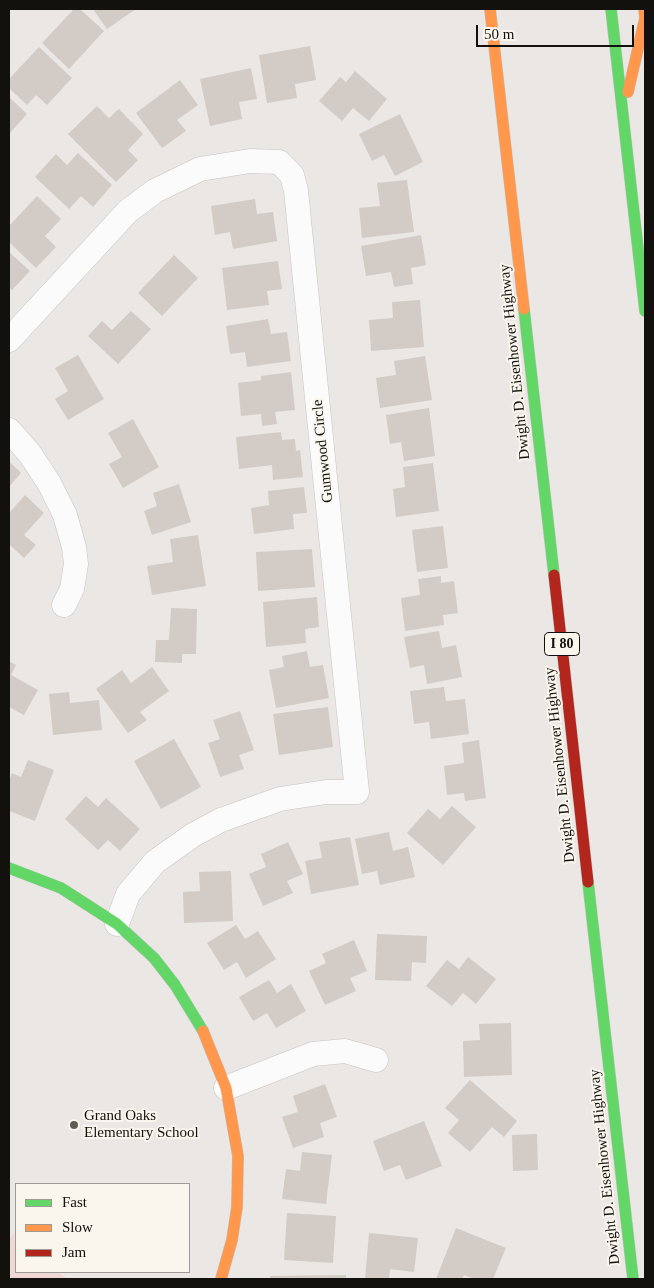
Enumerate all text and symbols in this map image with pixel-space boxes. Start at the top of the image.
scale bar [479,15,636,47]
text: 50 m [484,26,514,42]
street label: Dwight D. Eisenhower Highway [496,263,534,461]
street label: Gumwood Circle [309,398,337,504]
road number: I 80 [544,633,580,656]
street label: Dwight D. Eisenhower Highway [541,666,579,864]
street label: Dwight D. Eisenhower Highway [586,1068,624,1266]
place label: Grand Oaks Elementary School [84,1107,199,1142]
marker: Grand Oaks Elementary School [68,1119,80,1131]
legend [15,1183,190,1273]
text: Fast [62,1194,87,1210]
text: Slow [62,1219,93,1235]
text: Jam [62,1244,86,1260]

